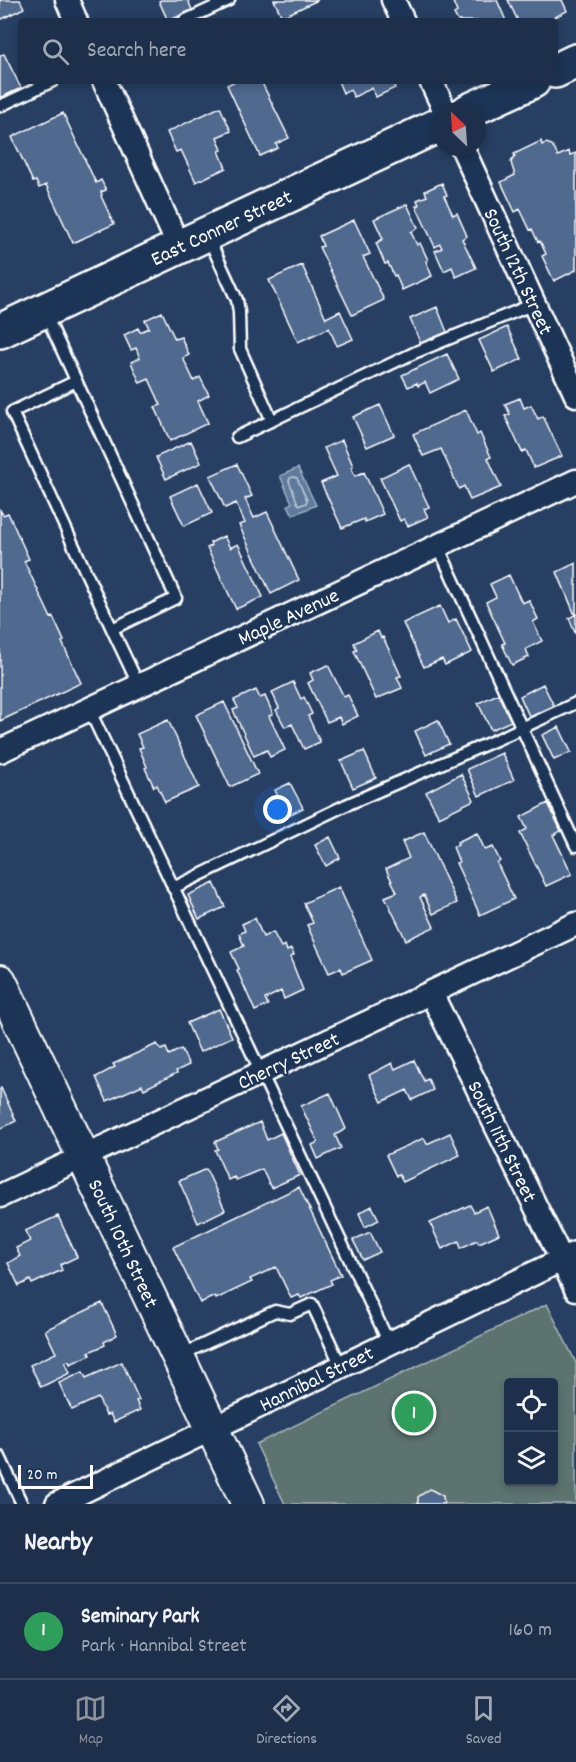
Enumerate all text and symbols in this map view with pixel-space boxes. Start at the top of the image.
search box [18,18,558,84]
icon: search [39,35,72,68]
text: Search here [87,36,186,67]
north arrow [432,102,486,156]
street label: East Conner Street [147,184,298,276]
street label: South 12th Street [474,204,559,341]
street label: Maple Avenue [234,582,345,655]
your location [263,795,292,824]
street label: Cherry Street [233,1026,345,1099]
street label: South 11th Street [458,1076,543,1209]
street label: South 10th Street [78,1175,164,1314]
street label: Hannibal Street [255,1340,380,1421]
map controls [504,1378,558,1486]
button: locate [504,1378,558,1432]
pin: 1 [394,1390,434,1436]
button: layers [504,1432,558,1486]
scale bar [18,1462,93,1490]
text: 20 m [27,1464,57,1487]
text: Nearby [24,1525,92,1562]
text: Seminary Park [81,1602,200,1633]
text: 1 [41,1617,46,1645]
text: 160 m [509,1617,552,1645]
text: Park · Hannibal Street [81,1633,247,1661]
tab: Map [74,1692,107,1751]
tab: Directions [256,1692,317,1751]
tab: Saved [466,1692,502,1751]

